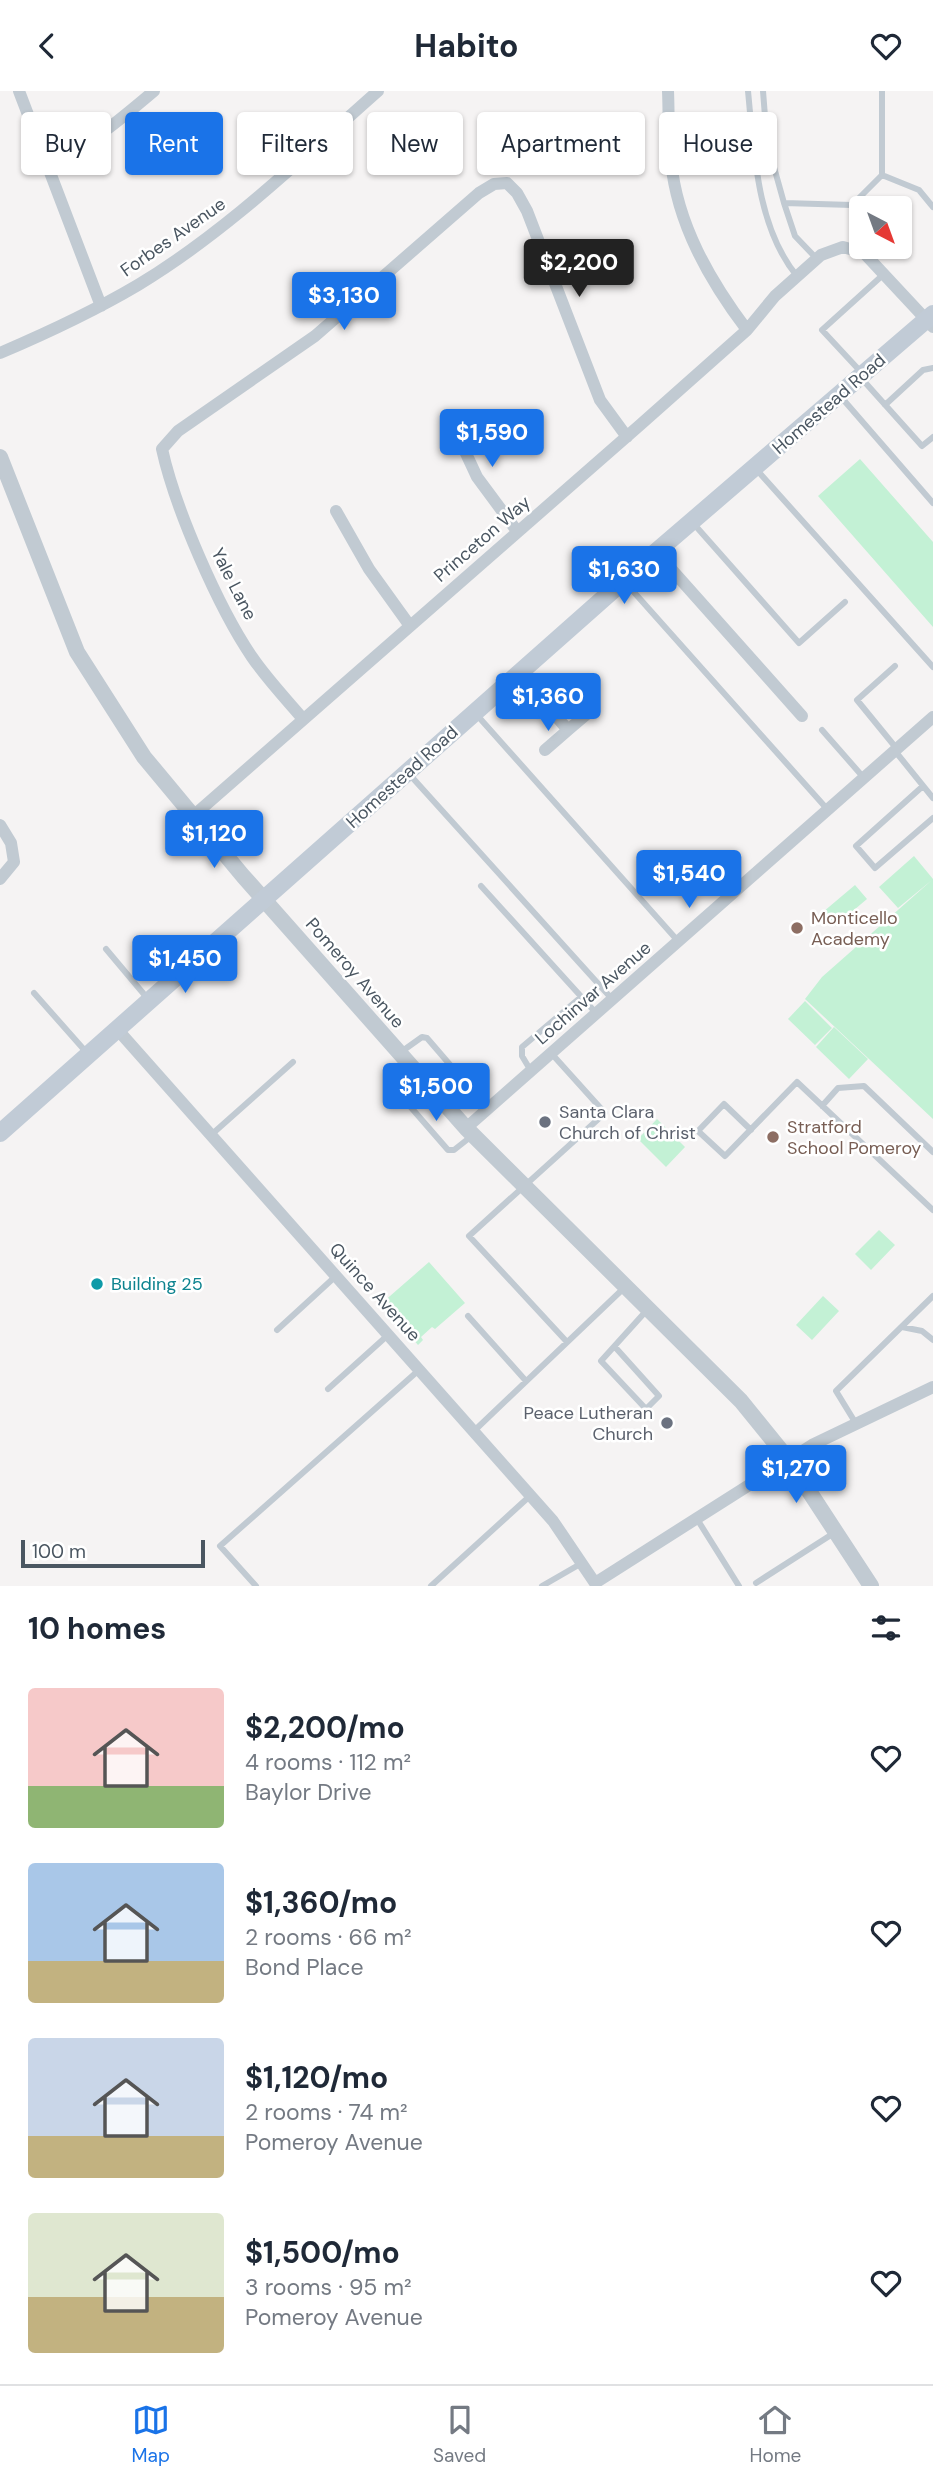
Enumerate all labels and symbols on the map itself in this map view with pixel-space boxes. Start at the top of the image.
street label: Forbes Avenue [116,192,230,282]
north arrow [849,196,912,259]
pin: $2,200 [522,239,636,299]
pin: $3,130 [287,273,401,332]
street label: Homestead Road [767,348,891,460]
pin: $1,590 [435,409,549,469]
street label: Princeton Way [429,490,535,588]
street label: Yale Lane [206,544,262,624]
pin: $1,630 [567,547,681,606]
pin: $1,360 [491,673,605,733]
street label: Homestead Road [341,720,463,834]
pin: $1,120 [157,811,271,870]
pin: $1,540 [632,851,746,910]
place label: Monticello Academy [811,906,898,951]
street label: Pomeroy Avenue [300,913,410,1033]
marker: Monticello Academy [789,920,805,936]
pin: $1,450 [128,935,242,995]
street label: Lochinvar Avenue [530,936,656,1050]
pin: $1,500 [379,1063,493,1123]
place label: Santa Clara Church of Christ [559,1100,696,1145]
marker: Santa Clara Church of Christ [537,1114,553,1130]
place label: Stratford School Pomeroy [787,1115,921,1160]
marker: Stratford School Pomeroy [765,1129,781,1145]
street label: Quince Avenue [324,1237,426,1347]
place label: Building 25 [111,1272,203,1296]
marker: Building 25 [89,1276,105,1292]
place label: Peace Lutheran Church [524,1401,653,1446]
marker: Peace Lutheran Church [659,1415,675,1431]
pin: $1,270 [739,1445,853,1505]
scale bar [21,1537,205,1569]

